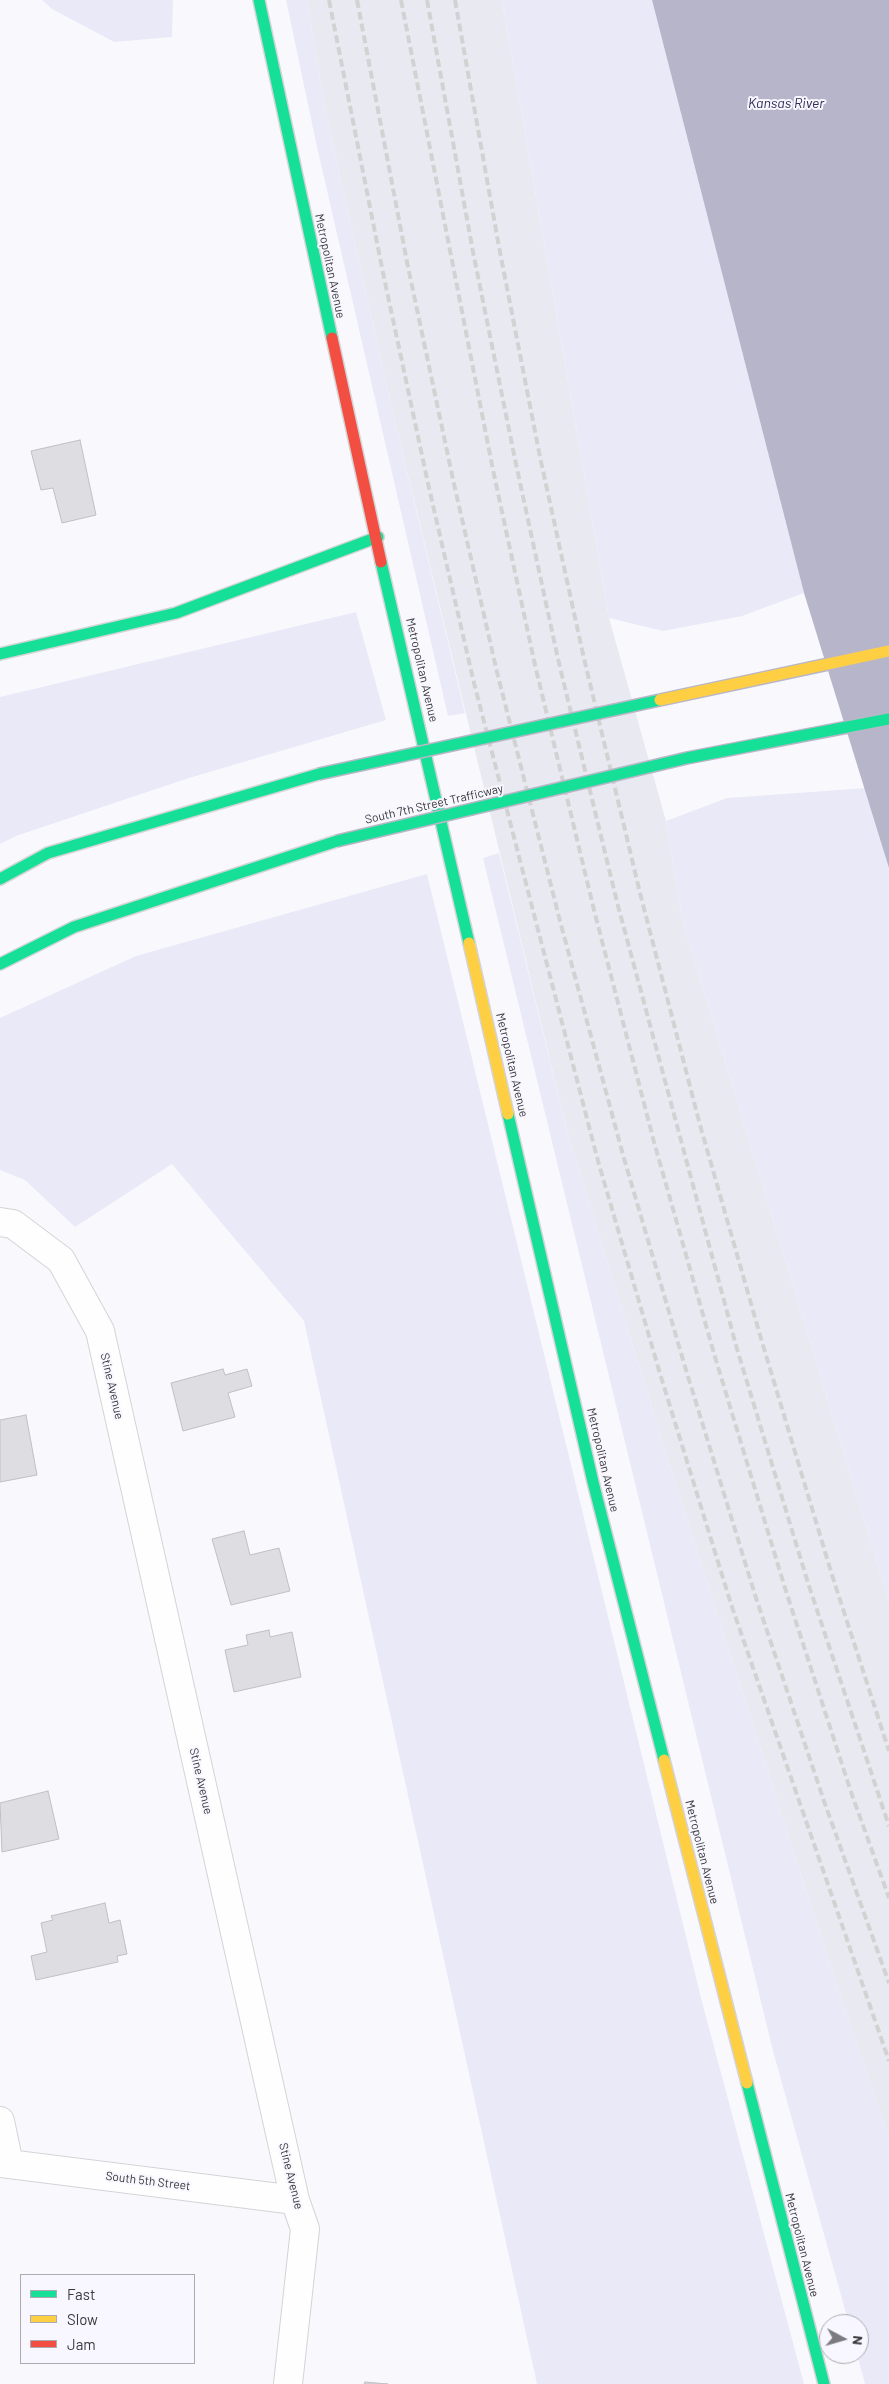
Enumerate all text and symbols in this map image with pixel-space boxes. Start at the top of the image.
water label: Kansas River [748,95,824,111]
street label: Metropolitan Avenue [312,212,348,320]
street label: Metropolitan Avenue [403,616,441,724]
street label: South 7th Street Trafficway [363,781,505,827]
street label: Metropolitan Avenue [493,1011,531,1119]
street label: Stine Avenue [97,1351,127,1421]
street label: Metropolitan Avenue [584,1406,622,1514]
street label: Stine Avenue [186,1746,216,1816]
street label: Metropolitan Avenue [682,1799,722,1905]
street label: Stine Avenue [276,2141,306,2211]
street label: South 5th Street [105,2169,191,2193]
street label: Metropolitan Avenue [782,2192,822,2298]
legend [20,2274,195,2364]
text: Fast [67,2285,95,2303]
text: Slow [67,2310,98,2328]
north arrow [819,2314,869,2364]
text: Jam [67,2335,96,2353]
text: N [849,2335,867,2346]

